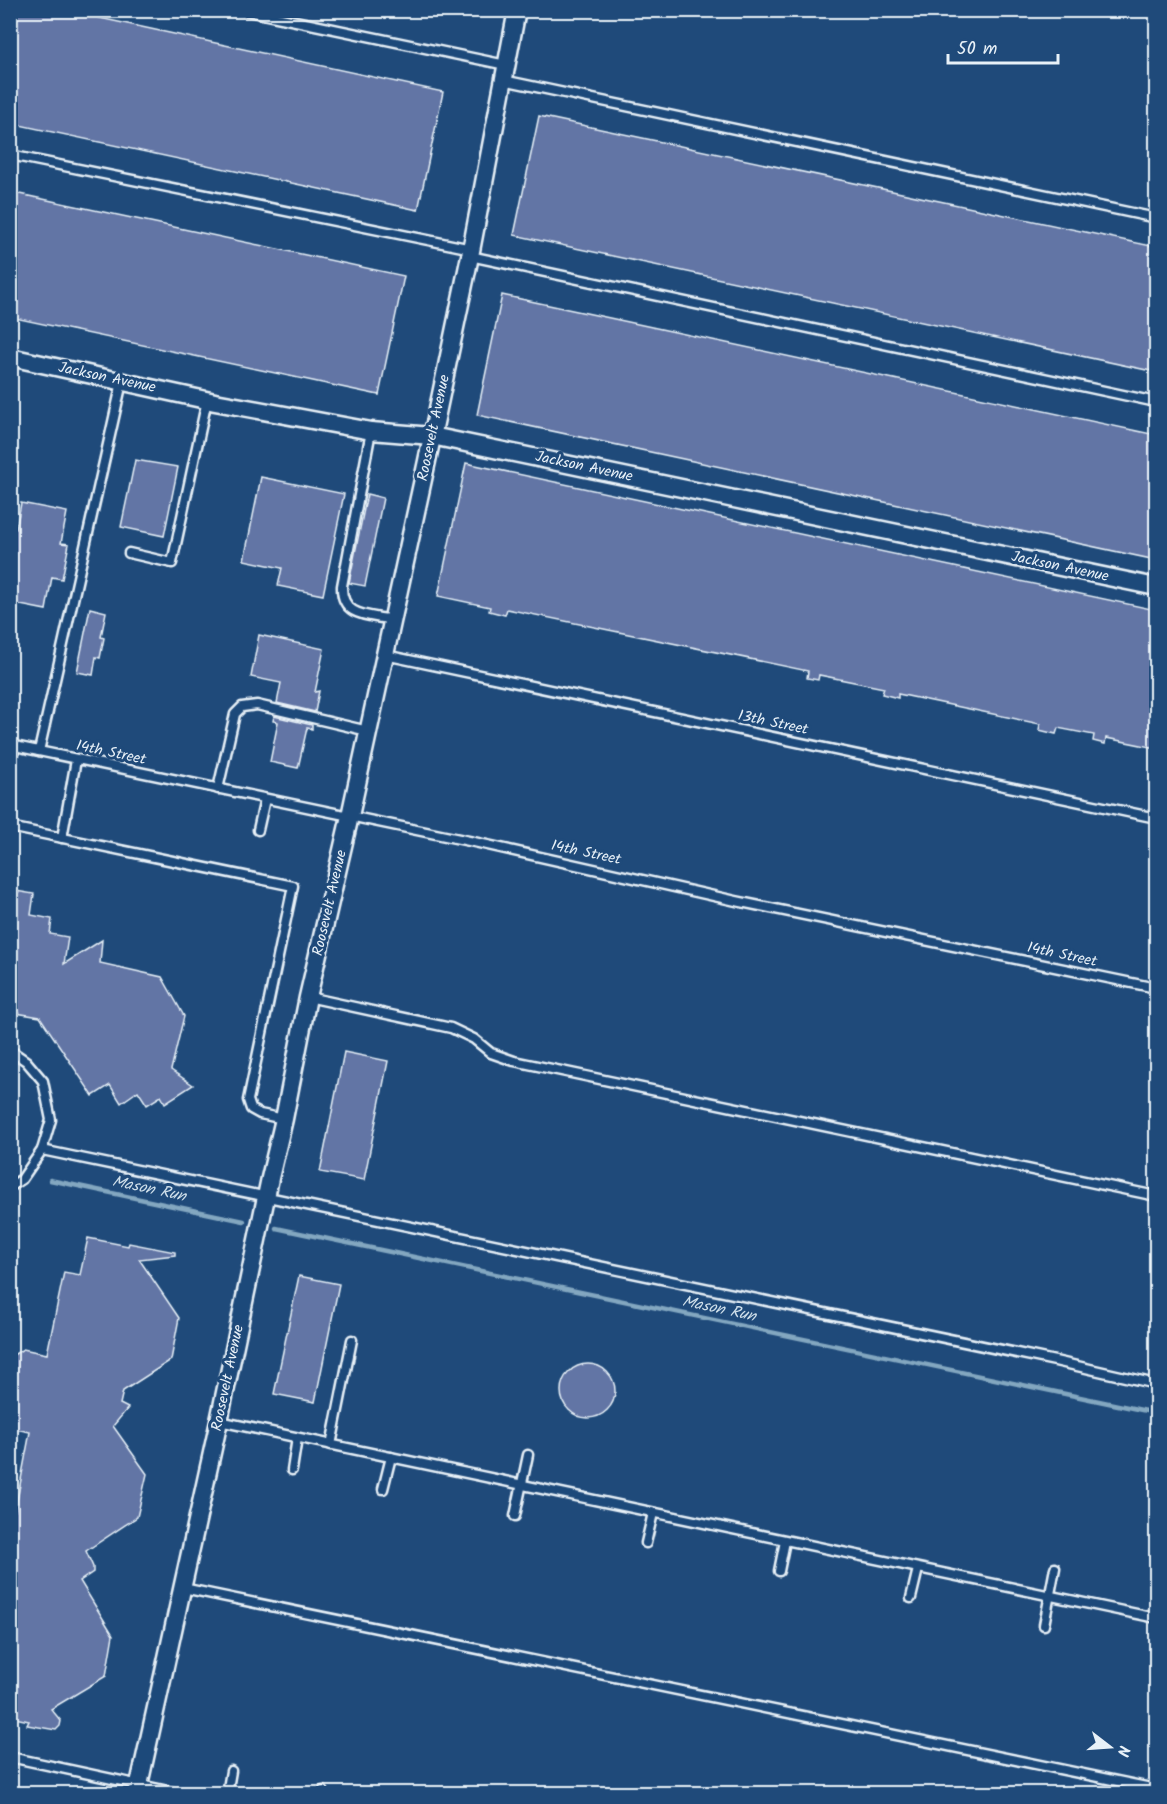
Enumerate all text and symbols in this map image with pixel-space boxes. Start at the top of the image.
scale bar [948,27,1058,65]
text: 50 m [957,35,997,64]
street label: Jackson Avenue [56,356,158,400]
street label: Roosevelt Avenue [411,372,457,483]
street label: Jackson Avenue [533,445,635,489]
street label: Jackson Avenue [1009,545,1111,589]
street label: 13th Street [736,704,810,742]
street label: 14th Street [74,734,148,772]
street label: 14th Street [549,834,623,872]
street label: Roosevelt Avenue [306,847,354,958]
street label: 14th Street [1025,936,1099,974]
water label: Mason Run [110,1169,190,1209]
water label: Mason Run [680,1289,760,1329]
street label: Roosevelt Avenue [205,1322,251,1433]
north arrow [1080,1717,1140,1777]
text: N [1109,1742,1136,1759]

